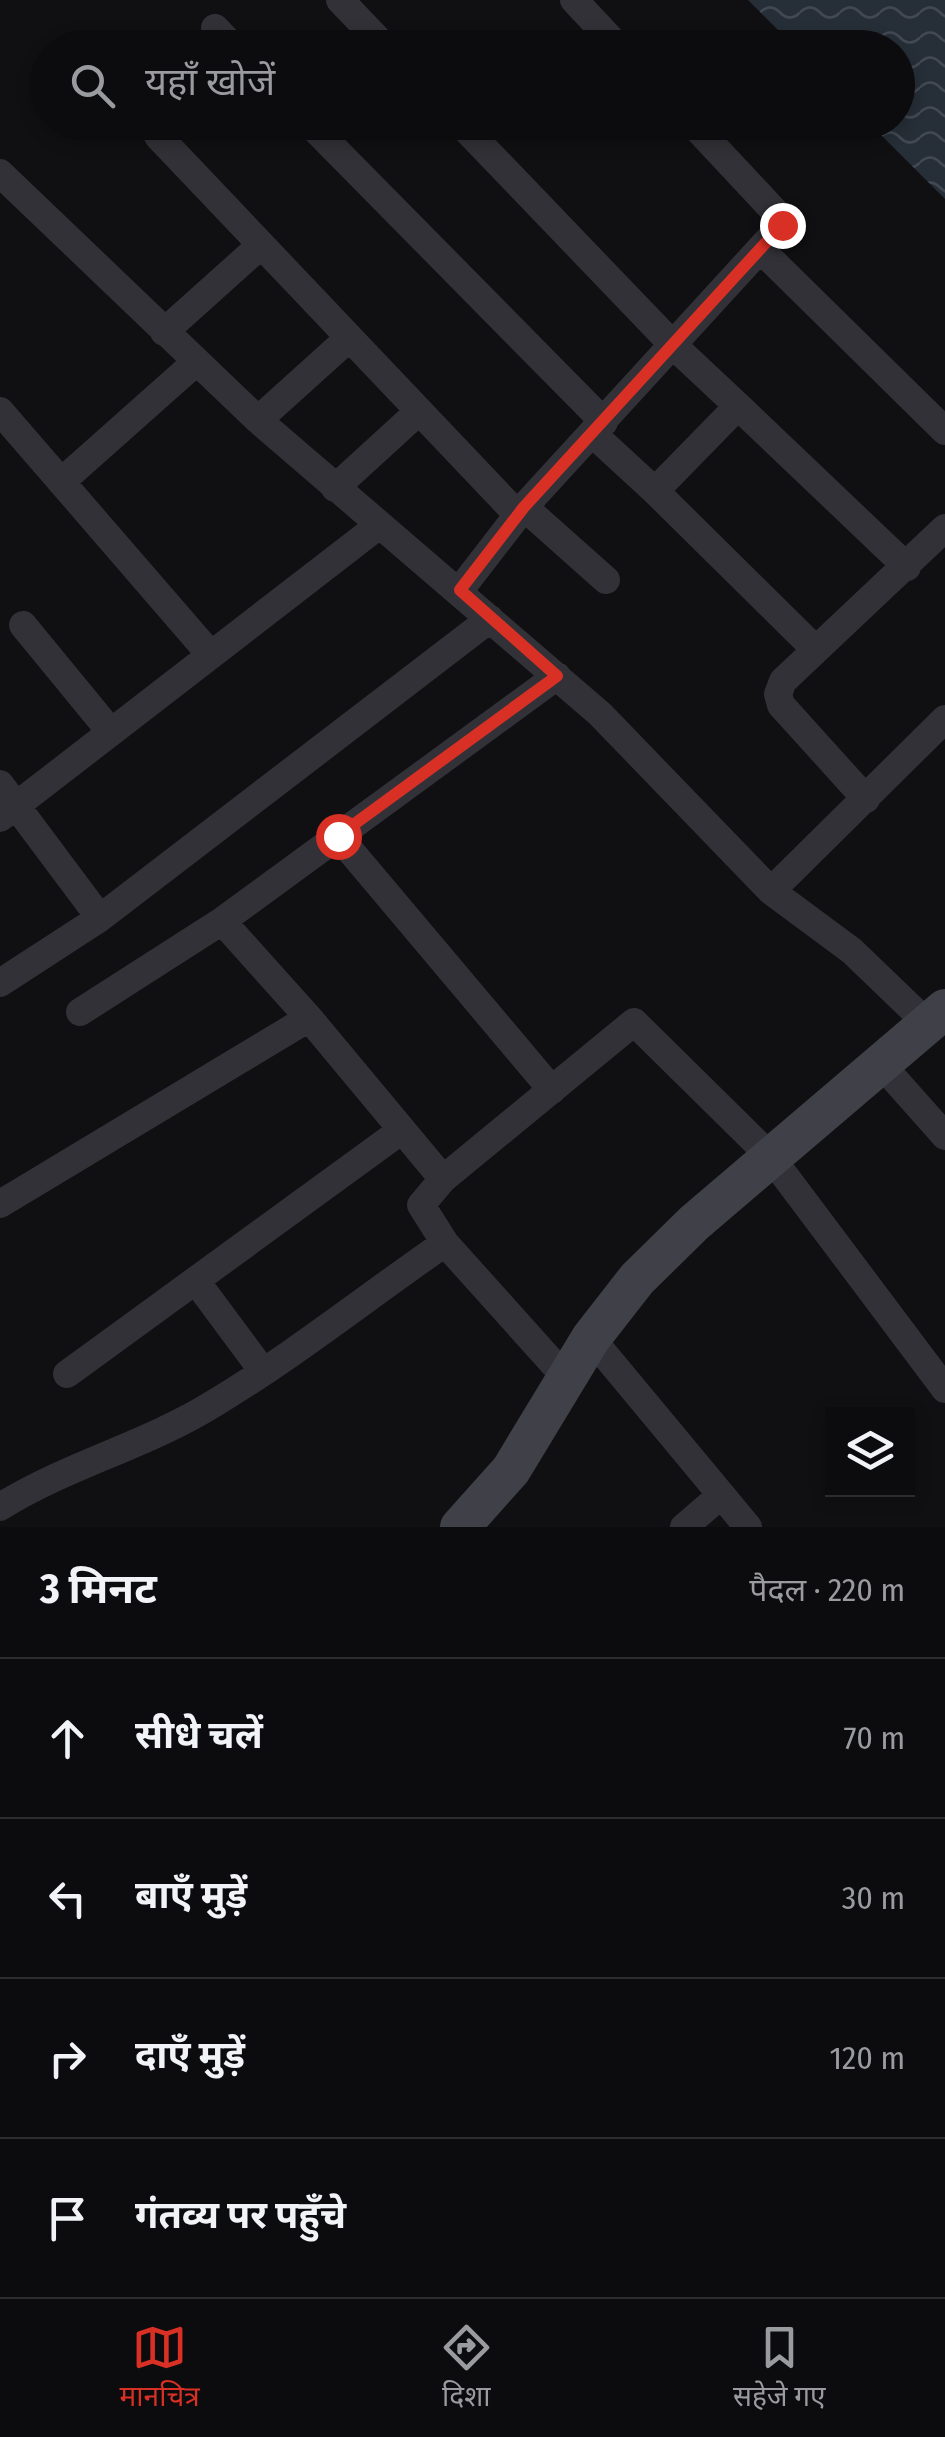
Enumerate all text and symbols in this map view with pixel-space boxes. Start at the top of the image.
search box [30,30,915,140]
icon: search [65,58,120,113]
text: यहाँ खोजें [145,59,275,105]
route end [760,203,806,249]
route start [316,814,362,860]
map controls [825,1407,915,1497]
button: layers [825,1407,915,1497]
text: 3 मिनट [40,1564,157,1614]
text: पैदल · 220 m [749,1571,905,1609]
icon: ahead [40,1711,95,1766]
text: सीधे चलें [135,1712,263,1758]
text: 70 m [844,1719,905,1757]
icon: left [40,1871,95,1926]
text: बाएँ मुड़ें [135,1872,247,1918]
text: 30 m [842,1879,905,1917]
icon: right [40,2031,95,2086]
text: दाएँ मुड़ें [135,2032,245,2078]
text: 120 m [830,2039,905,2077]
icon: arrive [40,2191,95,2246]
text: गंतव्य पर पहुँचे [135,2192,346,2238]
tab: मानचित्र [120,2320,200,2417]
tab: दिशा [439,2320,494,2417]
tab: सहेजे गए [733,2320,825,2417]

